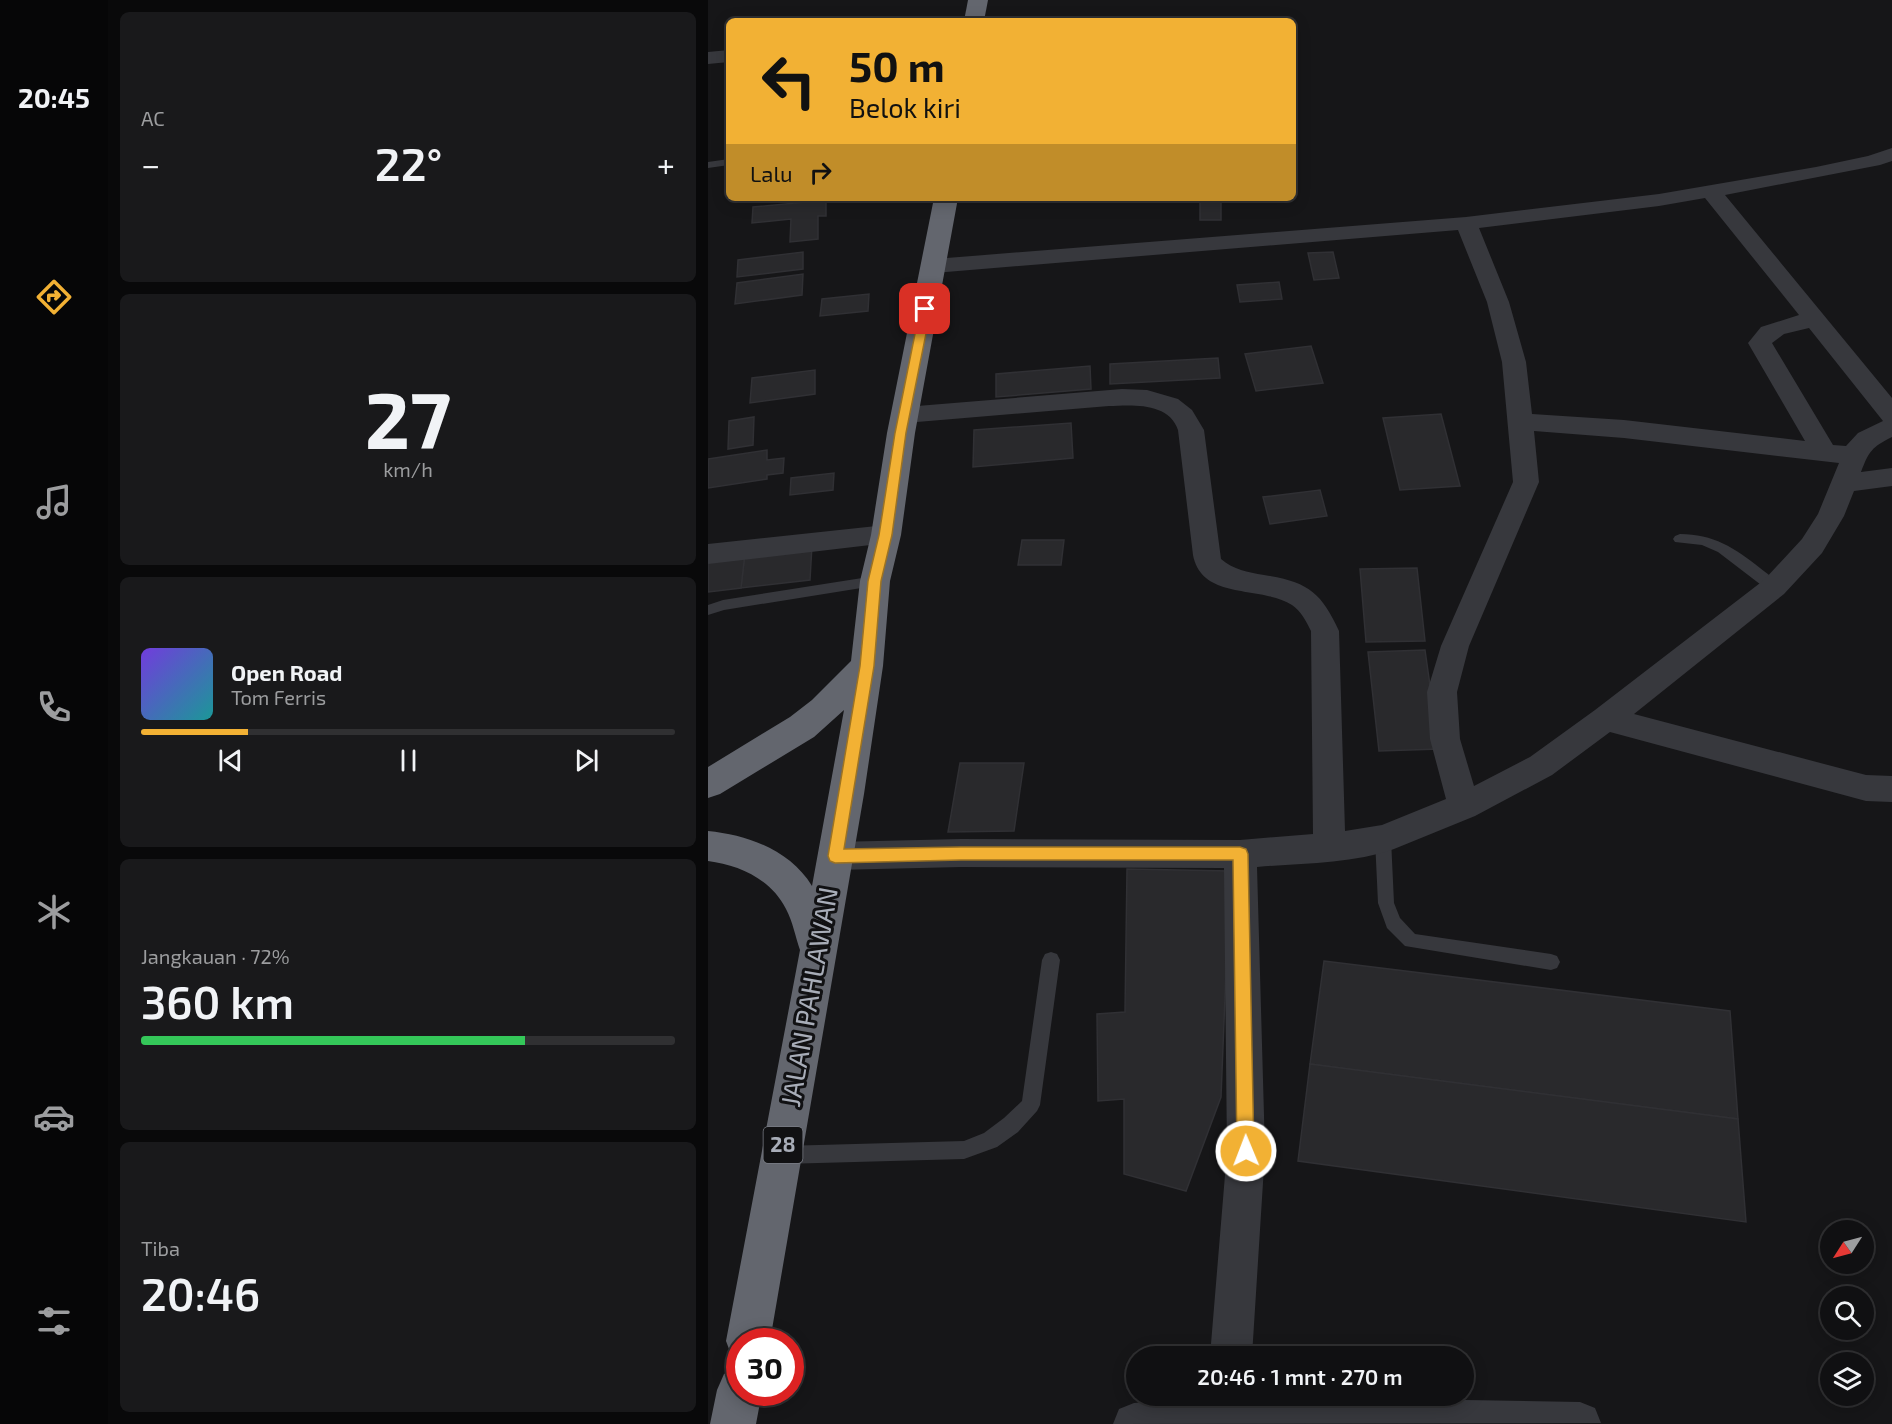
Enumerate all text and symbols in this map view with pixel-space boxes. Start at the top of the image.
text: 50 m [849,40,945,90]
icon: left [750,42,828,120]
text: 20:45 [18,81,90,113]
text: Belok kiri [849,91,961,123]
text: AC [141,106,165,130]
text: 22° [375,136,442,190]
text: − [141,144,160,184]
text: + [657,144,675,184]
icon: right [804,156,837,189]
text: Lalu [750,160,792,186]
icon: directions [33,276,75,318]
pin [899,283,950,334]
icon: arrive [908,292,941,325]
text: 27 [365,371,451,465]
text: km/h [383,457,433,481]
icon: music [33,481,75,523]
text: Open Road [231,659,343,685]
text: Tom Ferris [231,685,326,709]
icon: phone [33,686,75,728]
icon: previous [214,744,247,777]
icon: pause [392,744,425,777]
icon: next [570,744,603,777]
street label: JALAN PAHLAWAN [773,884,843,1109]
icon: climate [33,891,75,933]
text: Jangkauan · 72% [141,944,290,968]
text: 360 km [141,974,294,1028]
icon: car [33,1096,75,1138]
position arrow [1214,1119,1278,1183]
road number: 28 [764,1127,802,1163]
north arrow [1820,1220,1874,1274]
map controls [1820,1220,1874,1406]
text: Tiba [141,1236,180,1260]
text: 20:46 [141,1266,260,1320]
button: search [1820,1286,1874,1340]
icon: filters [33,1300,75,1342]
speed limit sign: 30 [726,1328,804,1406]
button: layers [1820,1352,1874,1406]
text: 20:46 · 1 mnt · 270 m [1197,1363,1403,1389]

